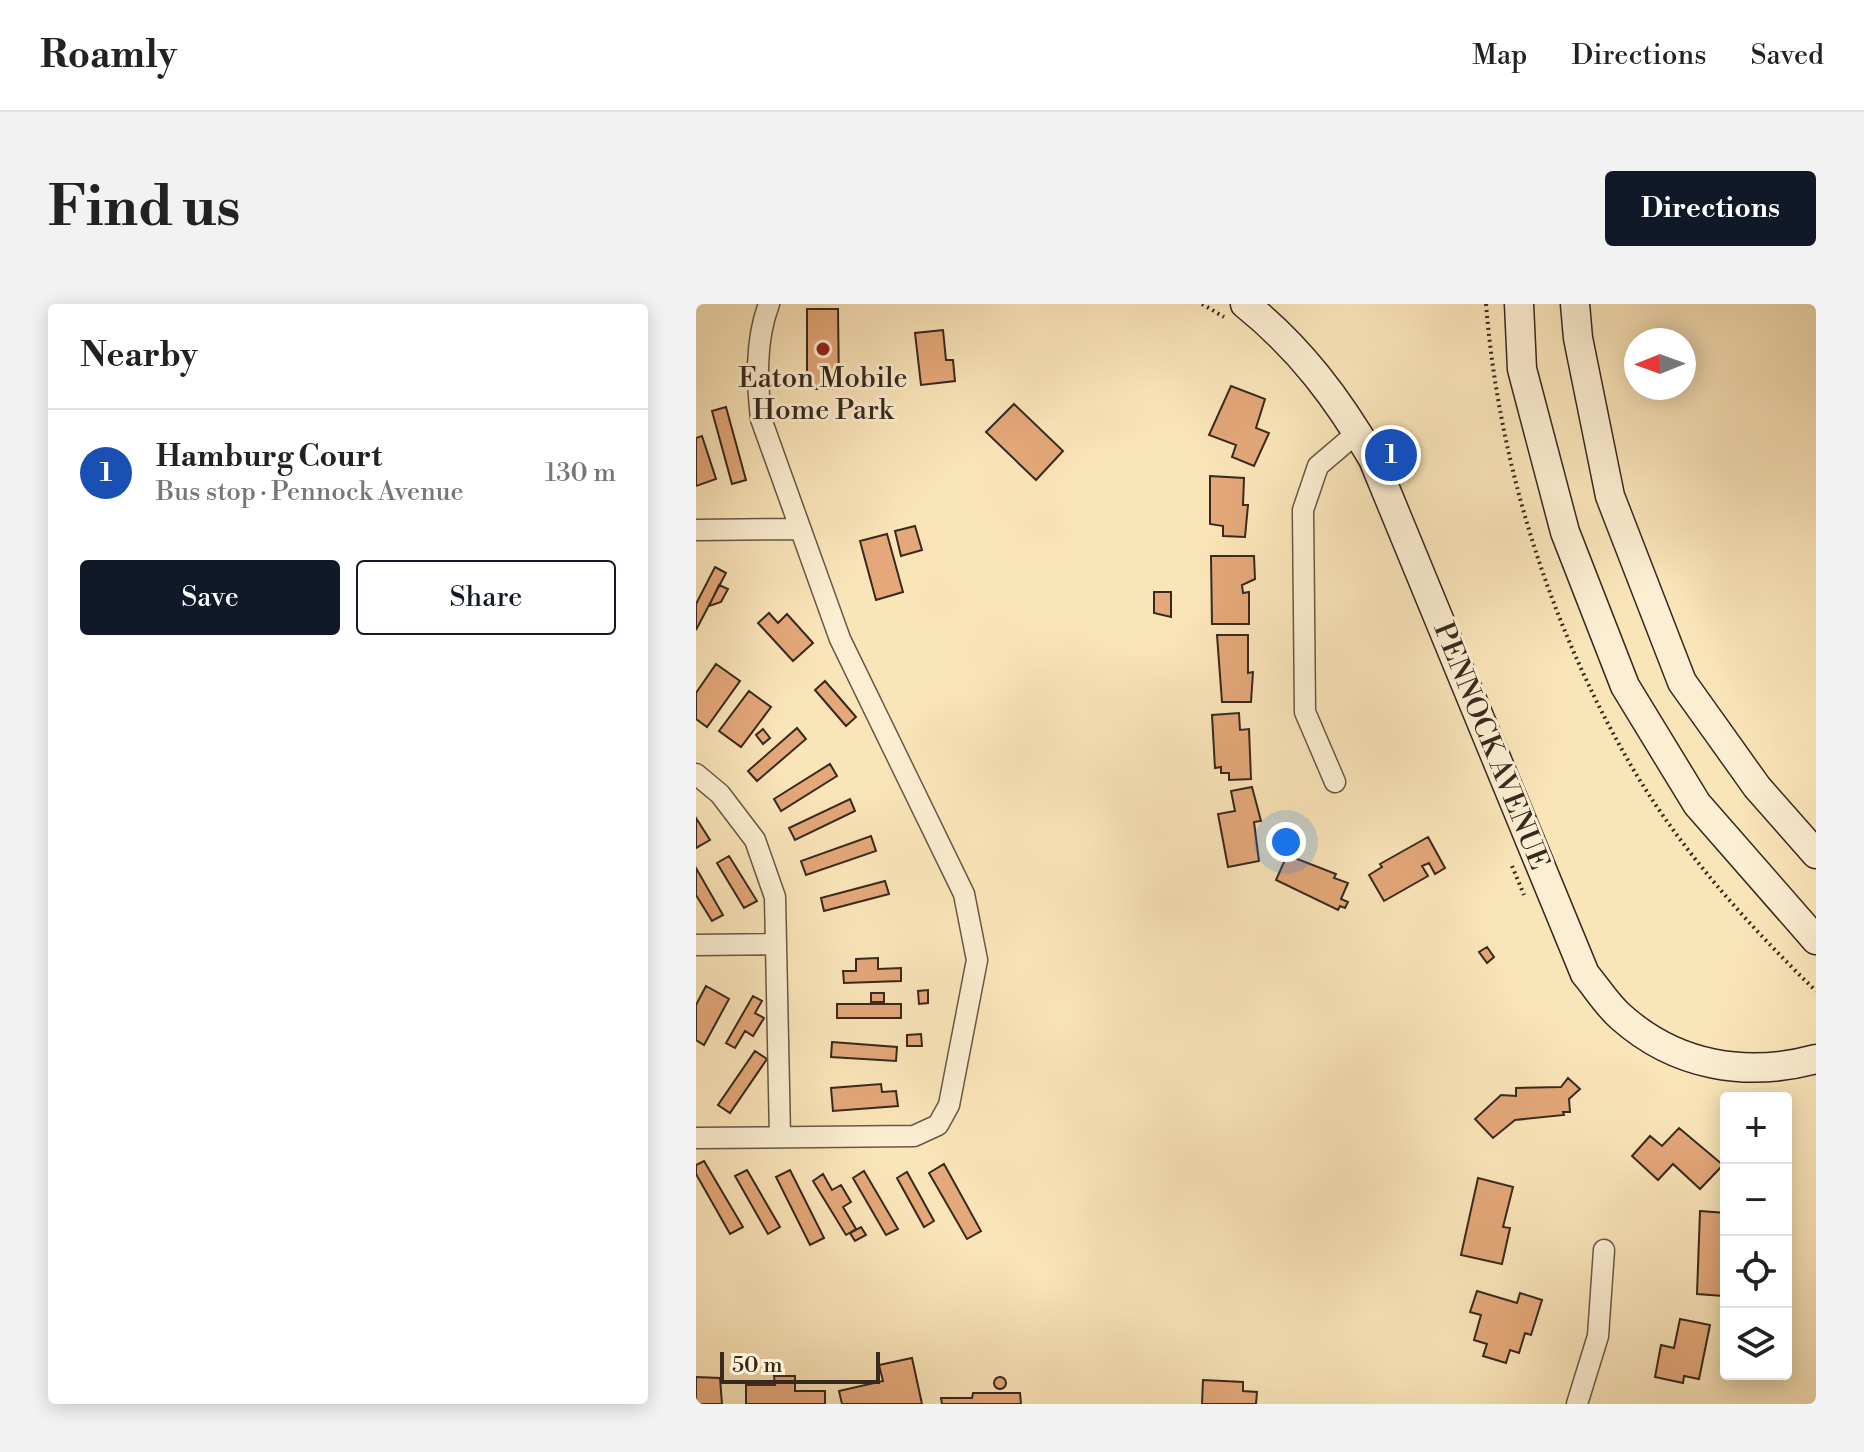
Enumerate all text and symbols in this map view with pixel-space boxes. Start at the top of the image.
text: Roamly [40,32,177,79]
text: Map [1472,38,1527,73]
text: Directions [1571,38,1706,73]
text: Saved [1750,38,1824,73]
button: Directions [1605,171,1816,246]
text: Find us [48,173,241,243]
north arrow [1624,328,1696,400]
text: Nearby [80,335,198,377]
marker: Eaton Mobile Home Park [814,340,832,358]
place label: Eaton Mobile Home Park [738,361,908,428]
pin: 1 [1365,425,1417,485]
text: Hamburg Court [156,438,382,476]
text: 1 [100,457,112,489]
text: 130 m [545,457,616,489]
text: Bus stop · Pennock Avenue [156,476,464,508]
button: Save [80,560,340,635]
button: Share [356,560,616,635]
street label: PENNOCK AVENUE [1425,617,1557,875]
your location [1266,822,1306,862]
map controls [1720,1092,1792,1380]
button: + [1720,1092,1792,1164]
button: − [1720,1164,1792,1236]
button: locate [1720,1236,1792,1308]
button: layers [1720,1308,1792,1380]
scale bar [720,1348,880,1384]
text: 50 m [732,1352,783,1379]

